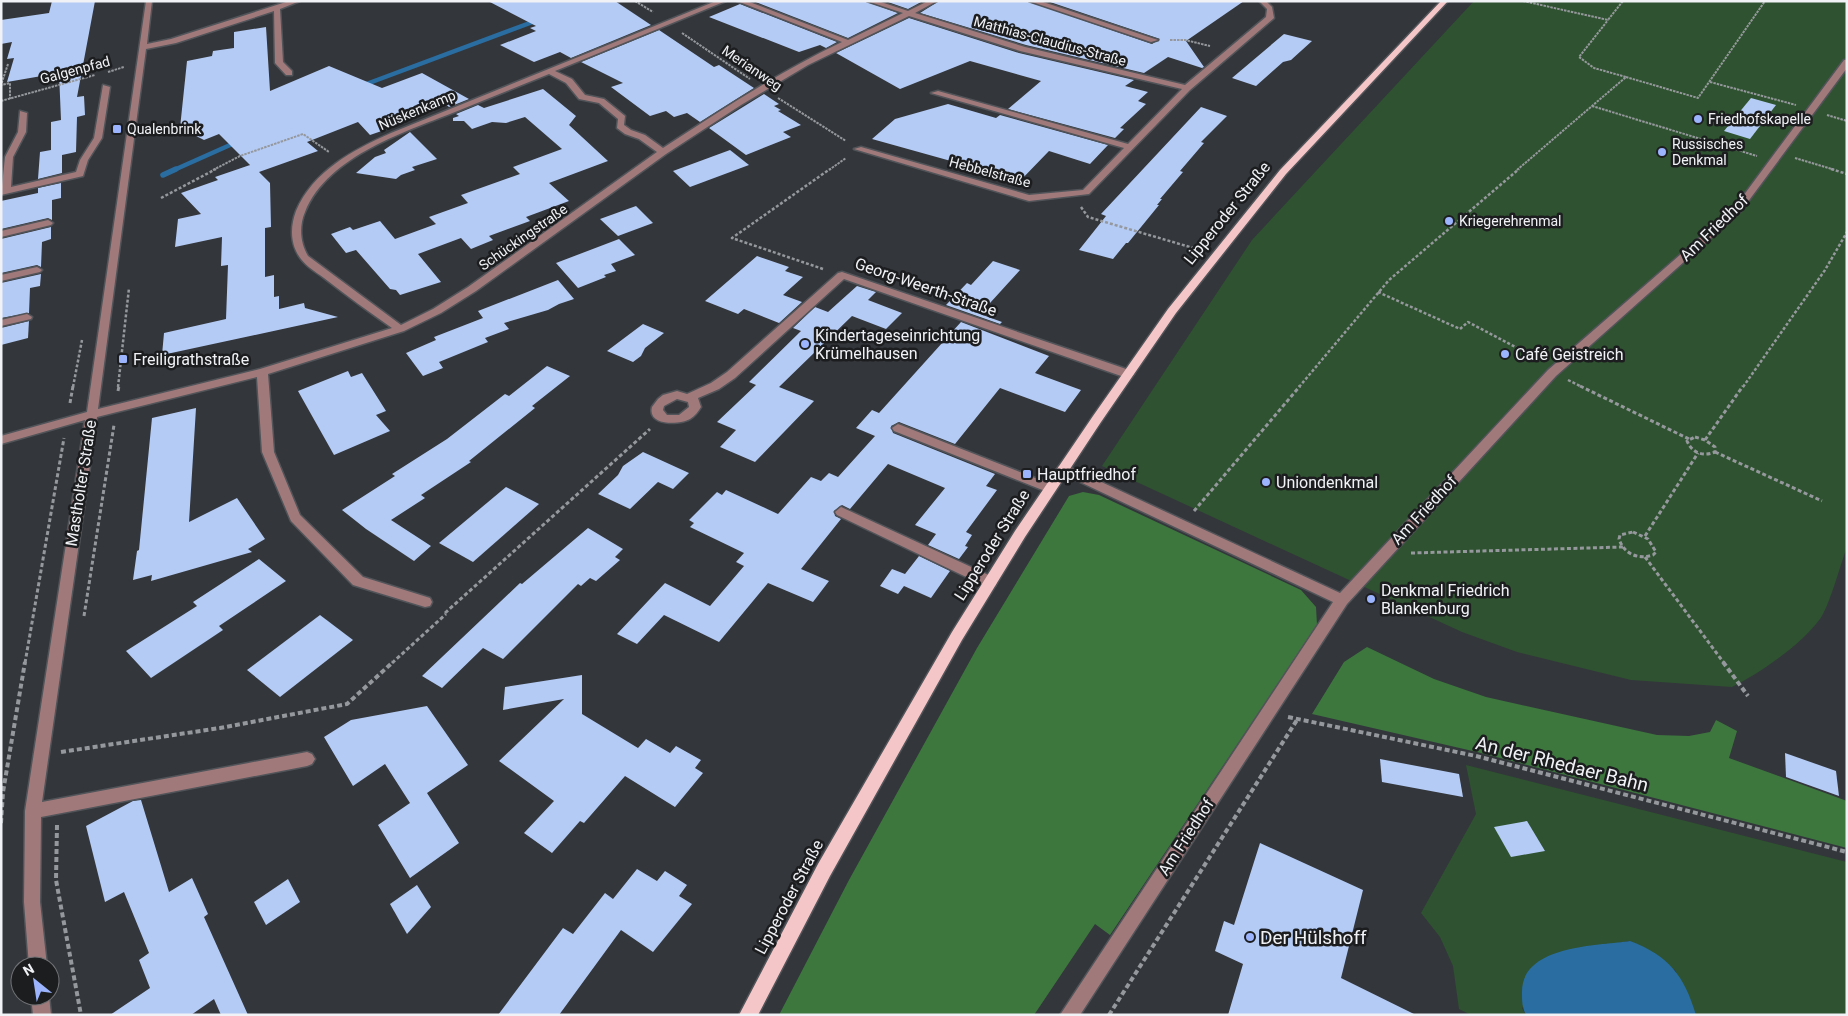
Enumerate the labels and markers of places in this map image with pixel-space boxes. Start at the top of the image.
place label: Friedhofskapelle [1708,111,1811,127]
marker: Friedhofskapelle [1692,113,1704,125]
place label: Qualenbrink [127,121,202,137]
marker: Qualenbrink [111,123,123,135]
place label: Russisches Denkmal [1672,136,1743,168]
marker: Russisches Denkmal [1656,146,1668,158]
place label: Kriegerehrenmal [1459,213,1561,229]
marker: Kriegerehrenmal [1443,215,1455,227]
place label: Kindertageseinrichtung Krümelhausen [815,326,980,363]
marker: Kindertageseinrichtung Krümelhausen [799,338,811,350]
place label: Café Geistreich [1515,345,1624,364]
marker: Café Geistreich [1499,348,1511,360]
place label: Freiligrathstraße [133,350,249,369]
marker: Freiligrathstraße [117,353,129,365]
place label: Hauptfriedhof [1037,465,1136,484]
marker: Hauptfriedhof [1021,468,1033,480]
place label: Uniondenkmal [1276,473,1378,492]
marker: Uniondenkmal [1260,476,1272,488]
place label: Denkmal Friedrich Blankenburg [1381,581,1509,618]
marker: Denkmal Friedrich Blankenburg [1365,593,1377,605]
place label: Der Hülshoff [1260,926,1367,949]
marker: Der Hülshoff [1244,931,1256,943]

